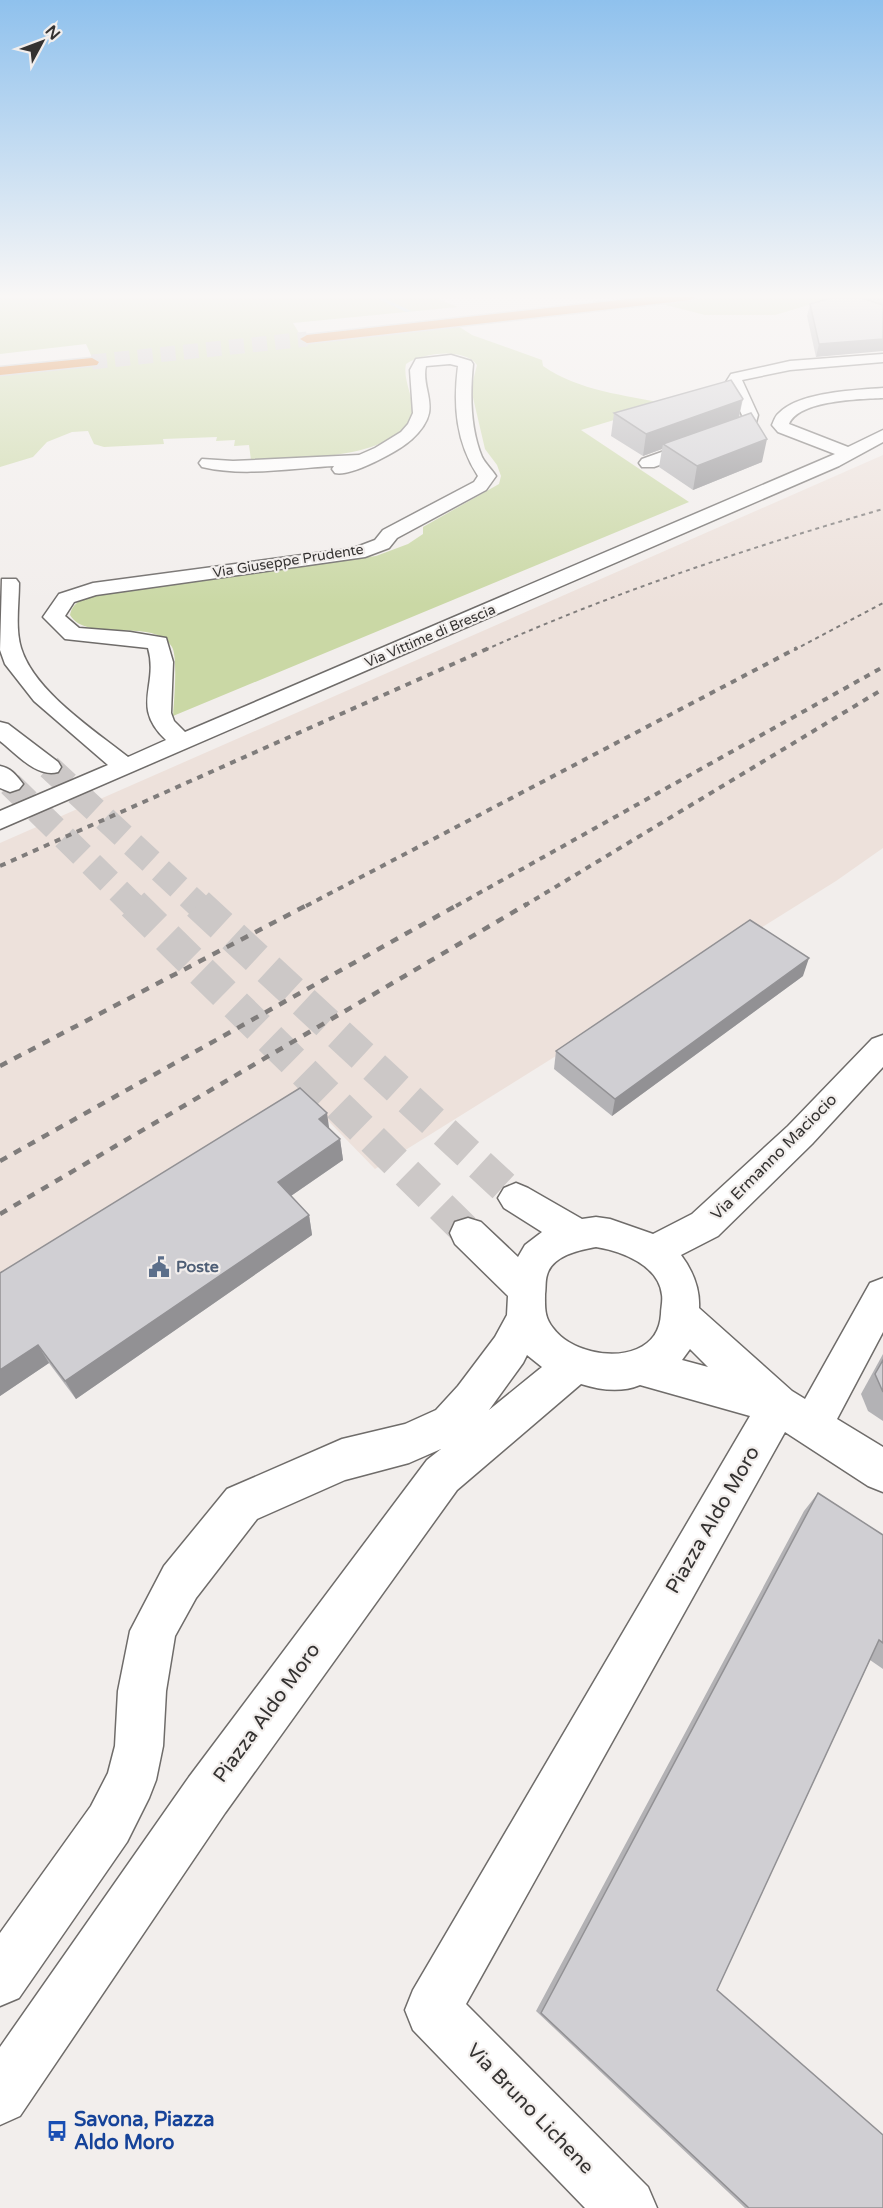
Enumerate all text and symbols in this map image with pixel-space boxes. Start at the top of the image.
north arrow [12,12,72,72]
text: N [41,21,64,44]
street label: Via Giuseppe Prudente [211,541,365,581]
street label: Via Vittime di Brescia [362,601,498,671]
street label: Via Ermanno Maciocio [707,1090,841,1224]
public building icon: Poste [147,1255,171,1279]
place label: Poste [176,1257,219,1277]
street label: Piazza Aldo Moro [661,1442,765,1598]
street label: Piazza Aldo Moro [208,1639,326,1787]
street label: Via Bruno Lichene [461,2039,599,2179]
place label: Savona, Piazza Aldo Moro [74,2108,214,2155]
bus stop icon: Savona, Piazza Aldo Moro [45,2119,69,2143]

